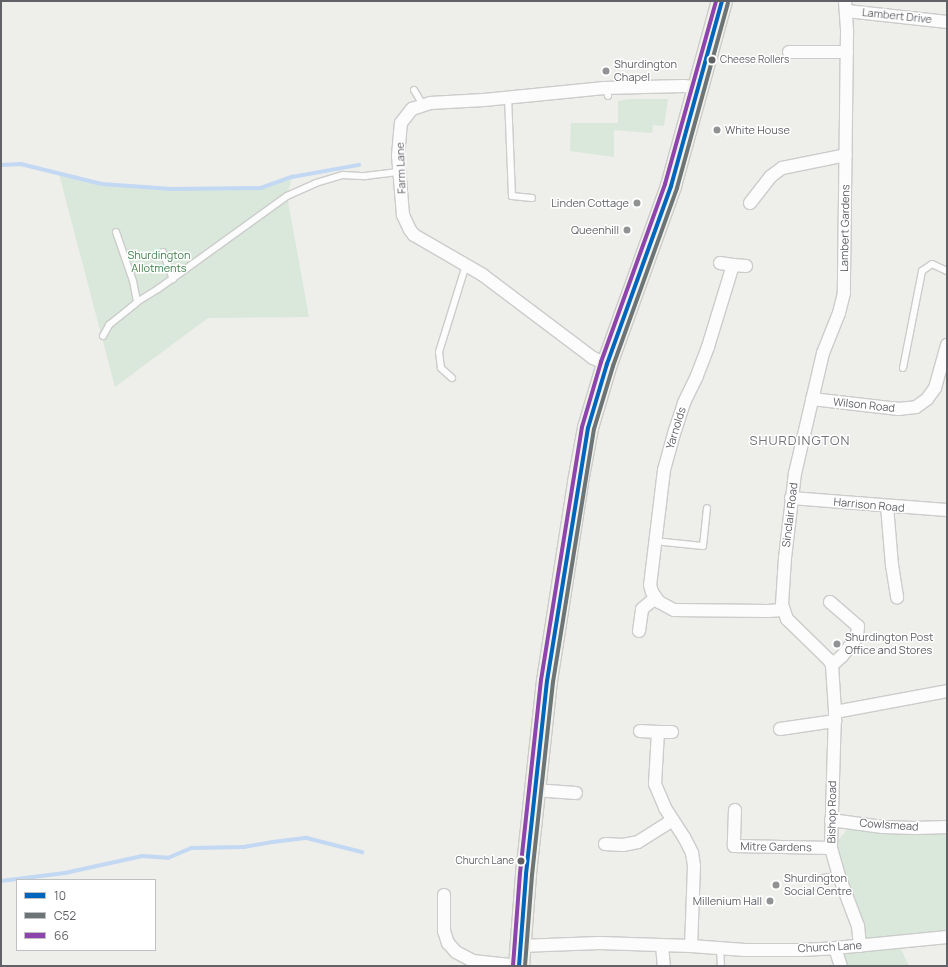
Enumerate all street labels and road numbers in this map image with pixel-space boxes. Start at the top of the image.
street label: Lambert Drive [861,6,933,26]
street label: Farm Lane [394,142,408,194]
street label: Lambert Gardens [838,184,852,272]
street label: Wilson Road [832,395,896,415]
street label: Yarnolds [663,405,689,451]
street label: Sinclair Road [779,482,801,548]
street label: Harrison Road [833,495,905,515]
street label: Bishop Road [825,780,839,844]
street label: Cowlsmead [859,816,919,834]
street label: Mitre Gardens [740,840,812,854]
street label: Church Lane [798,939,862,955]

